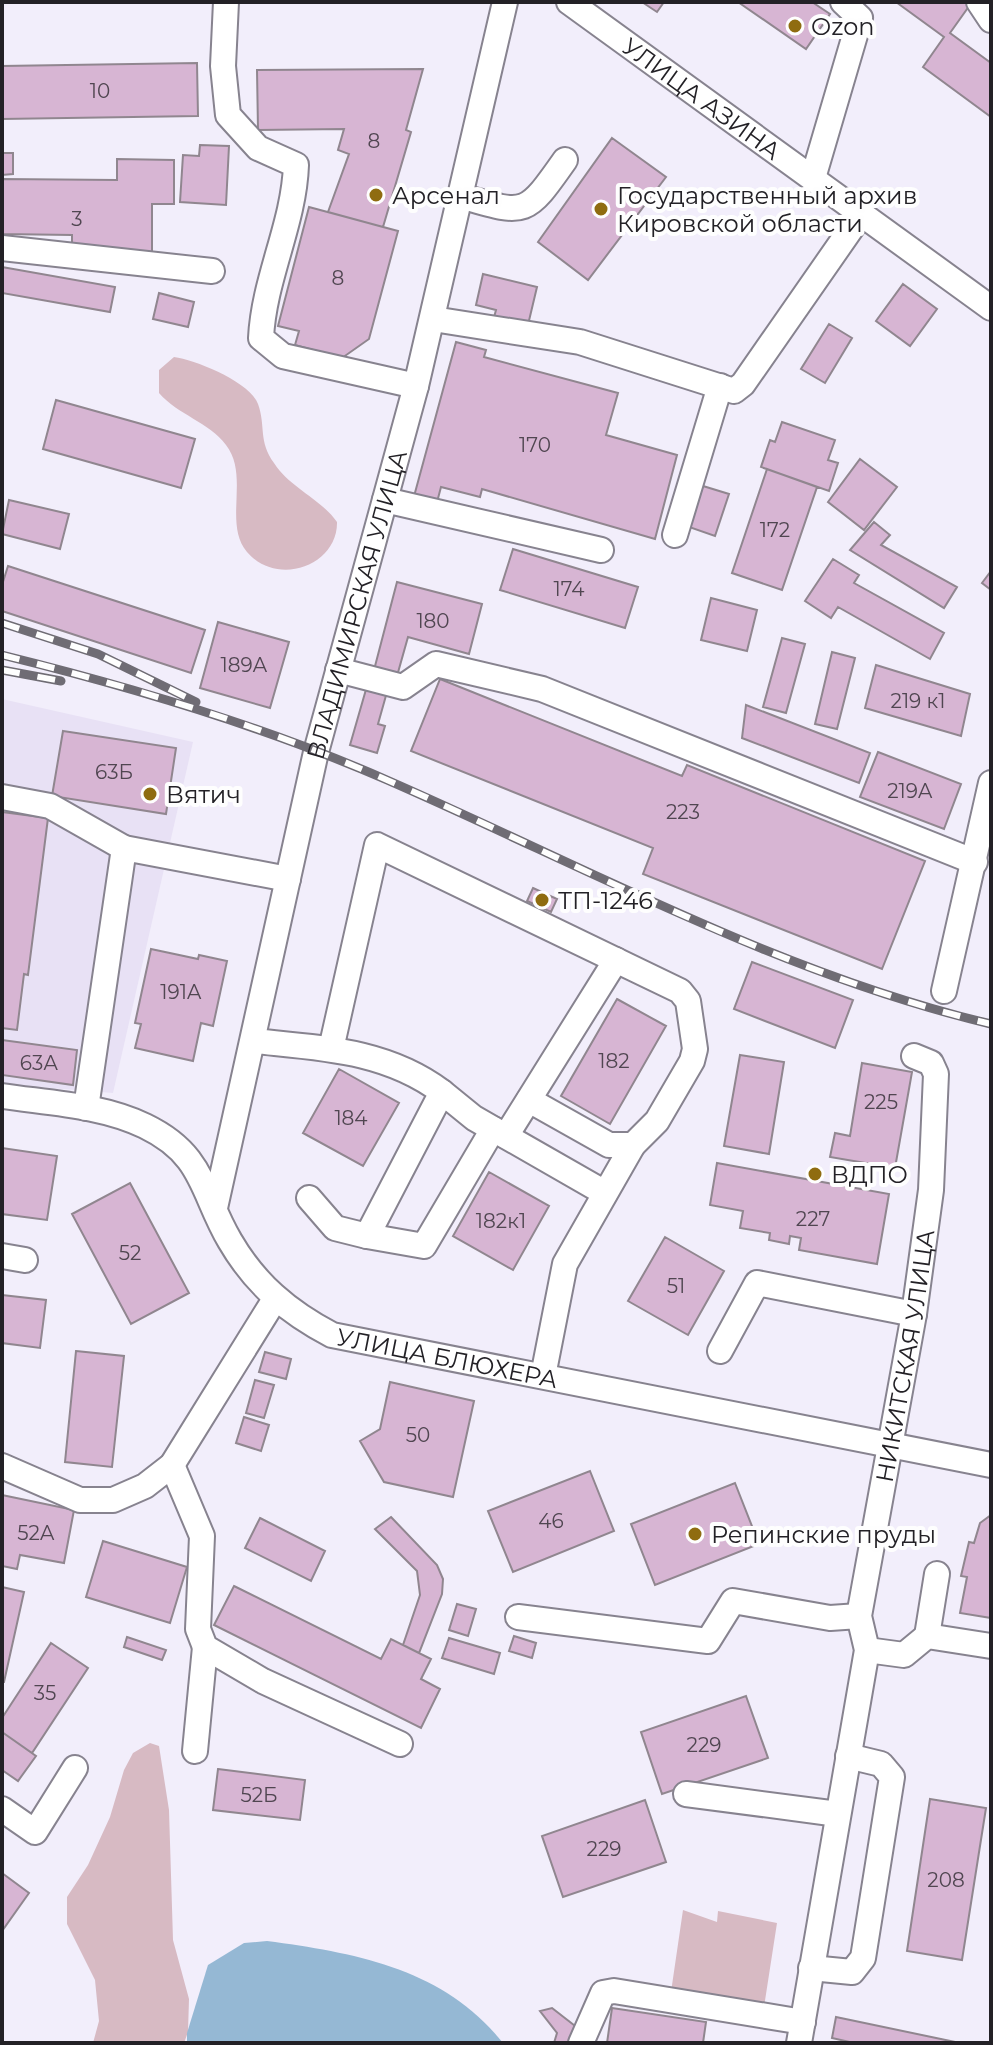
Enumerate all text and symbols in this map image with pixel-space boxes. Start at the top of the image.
place label: Ozon [811,12,874,41]
marker: Ozon [786,17,804,35]
street label: УЛИЦА АЗИНА [617,31,787,165]
house number: 10 [90,79,110,103]
house number: 8 [368,129,380,153]
place label: Арсенал [392,181,500,210]
place label: Государственный архив Кировской области [617,181,917,238]
marker: Арсенал [367,186,385,204]
marker: Государственный архив Кировской области [592,200,610,218]
house number: 3 [71,207,83,231]
house number: 8 [332,266,344,290]
house number: 170 [519,433,551,457]
street label: ВЛАДИМИРСКАЯ УЛИЦА [300,446,412,762]
house number: 172 [760,518,790,542]
house number: 174 [554,577,584,601]
house number: 180 [416,609,450,633]
house number: 189А [221,653,268,677]
house number: 219 к1 [891,689,945,713]
house number: 63Б [95,760,133,784]
house number: 219А [887,779,933,803]
place label: Вятич [166,780,241,809]
marker: Вятич [141,785,159,803]
house number: 223 [666,800,700,824]
place label: ТП-1246 [558,886,653,915]
marker: ТП-1246 [533,891,551,909]
house number: 191А [160,980,202,1004]
house number: 182 [598,1049,630,1073]
house number: 63А [20,1051,58,1075]
house number: 225 [864,1090,898,1114]
house number: 184 [334,1106,368,1130]
place label: ВДПО [831,1160,908,1189]
marker: ВДПО [806,1165,824,1183]
house number: 227 [796,1207,830,1231]
house number: 182к1 [476,1209,526,1233]
street label: НИКИТСКАЯ УЛИЦА [869,1227,940,1485]
house number: 52 [119,1241,141,1265]
house number: 51 [667,1274,685,1298]
street label: УЛИЦА БЛЮХЕРА [334,1322,560,1394]
house number: 50 [406,1423,430,1447]
house number: 46 [538,1509,564,1533]
place label: Репинские пруды [711,1520,936,1549]
house number: 52А [17,1521,55,1545]
marker: Репинские пруды [686,1525,704,1543]
house number: 35 [34,1681,56,1705]
house number: 229 [687,1733,721,1757]
house number: 52Б [240,1783,278,1807]
house number: 229 [587,1837,621,1861]
house number: 208 [927,1868,965,1892]

